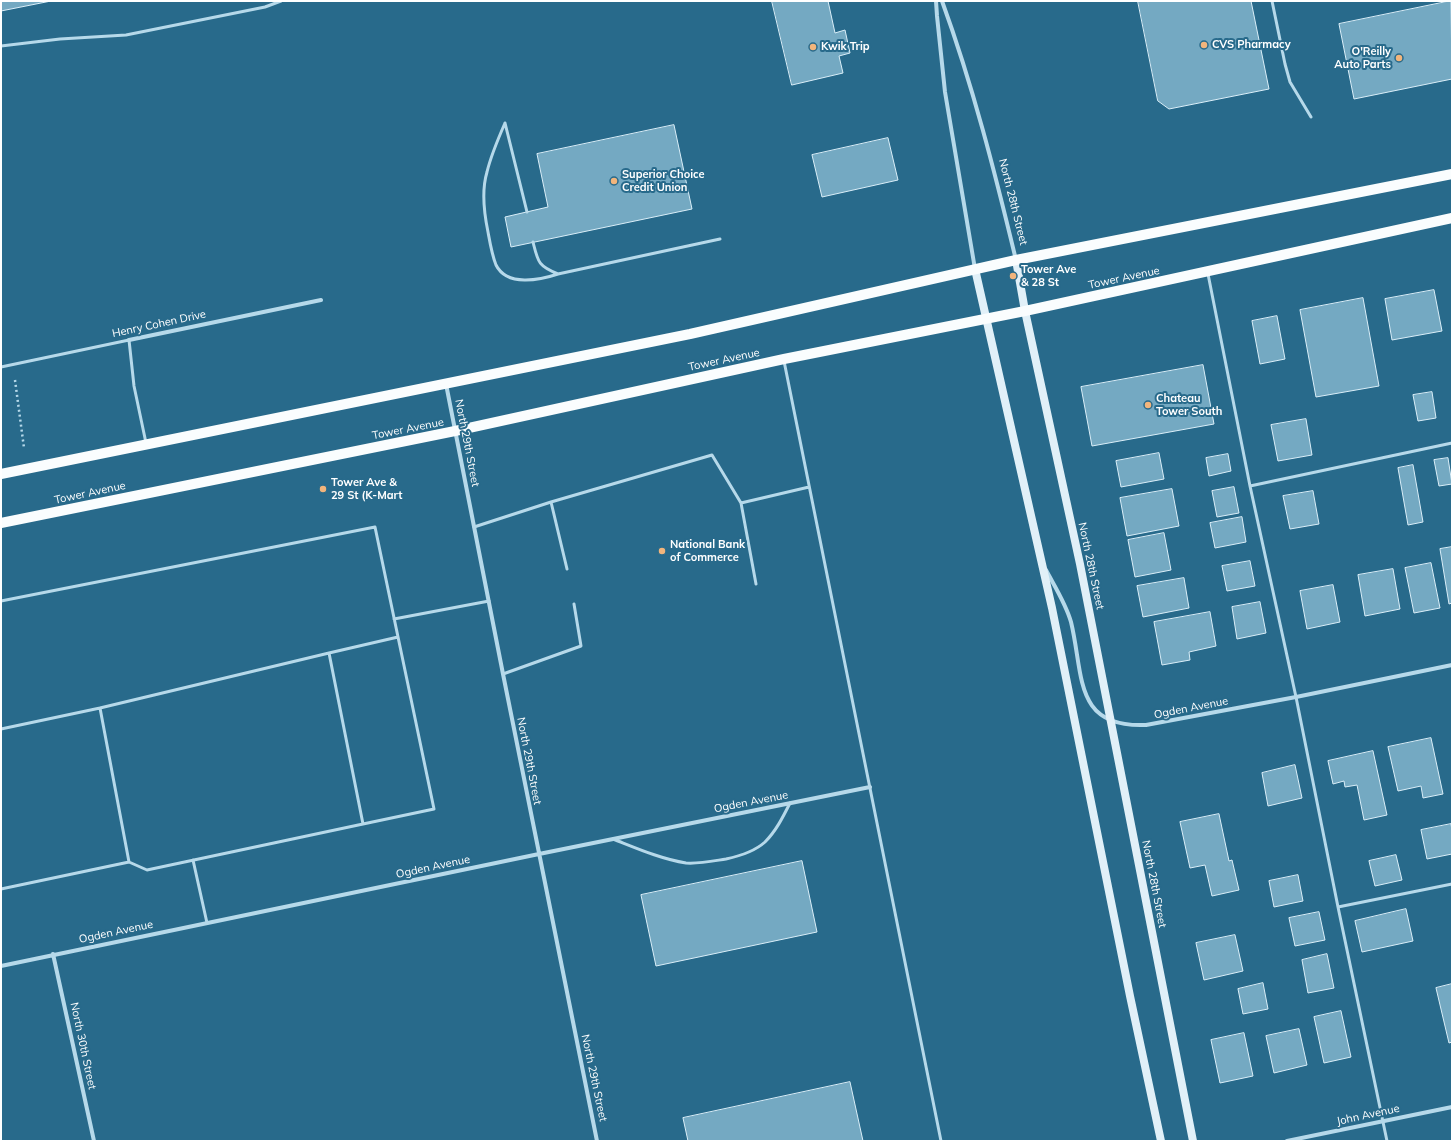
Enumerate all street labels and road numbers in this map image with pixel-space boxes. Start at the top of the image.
street label: North 28th Street [996,157,1030,247]
street label: Tower Avenue [1087,264,1161,292]
street label: Henry Cohen Drive [111,308,207,340]
street label: Tower Avenue [687,346,761,374]
street label: North 29th Street [452,398,482,488]
street label: Tower Avenue [371,416,445,442]
street label: Tower Avenue [53,479,127,507]
street label: North 28th Street [1075,521,1107,611]
street label: Ogden Avenue [1153,694,1229,722]
street label: North 29th Street [514,716,544,806]
street label: Ogden Avenue [713,788,789,816]
street label: North 28th Street [1139,839,1169,929]
street label: Ogden Avenue [395,853,471,881]
street label: Ogden Avenue [78,918,154,946]
street label: North 30th Street [67,1001,99,1091]
street label: North 29th Street [578,1033,610,1123]
street label: John Avenue [1335,1102,1401,1128]

